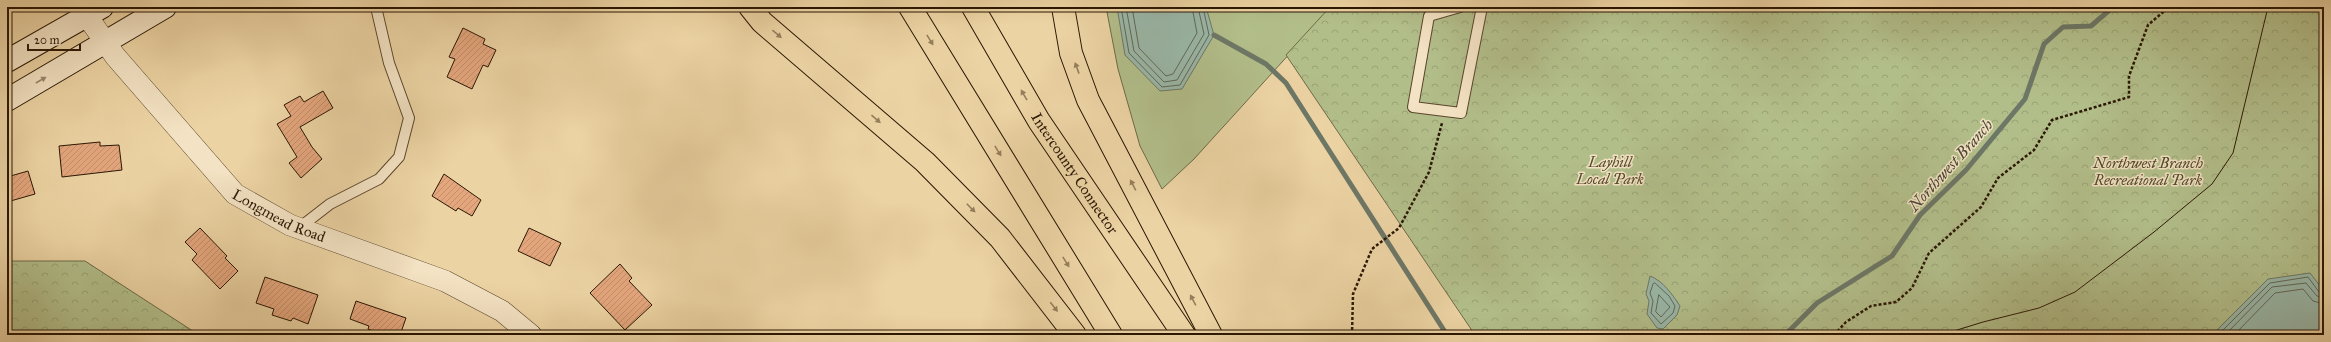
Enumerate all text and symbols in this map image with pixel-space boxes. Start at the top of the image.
scale bar [28,26,80,52]
one-way arrow [772,30,783,39]
text: 20 m [34,33,60,47]
one-way arrow [927,34,934,46]
one-way arrow [1073,62,1079,74]
one-way arrow [35,77,47,84]
one-way arrow [1020,89,1027,101]
street label: Intercounty Connector [1027,110,1122,238]
one-way arrow [871,114,881,124]
water label: Northwest Branch [1903,115,1997,216]
one-way arrow [995,145,1002,157]
park label: Layhill Local Park [1575,153,1644,188]
park label: Northwest Branch Recreational Park [2092,154,2204,189]
one-way arrow [1130,179,1136,191]
street label: Longmead Road [229,185,328,246]
one-way arrow [966,203,975,213]
one-way arrow [1063,256,1070,268]
one-way arrow [1190,295,1196,306]
one-way arrow [1050,302,1058,313]

